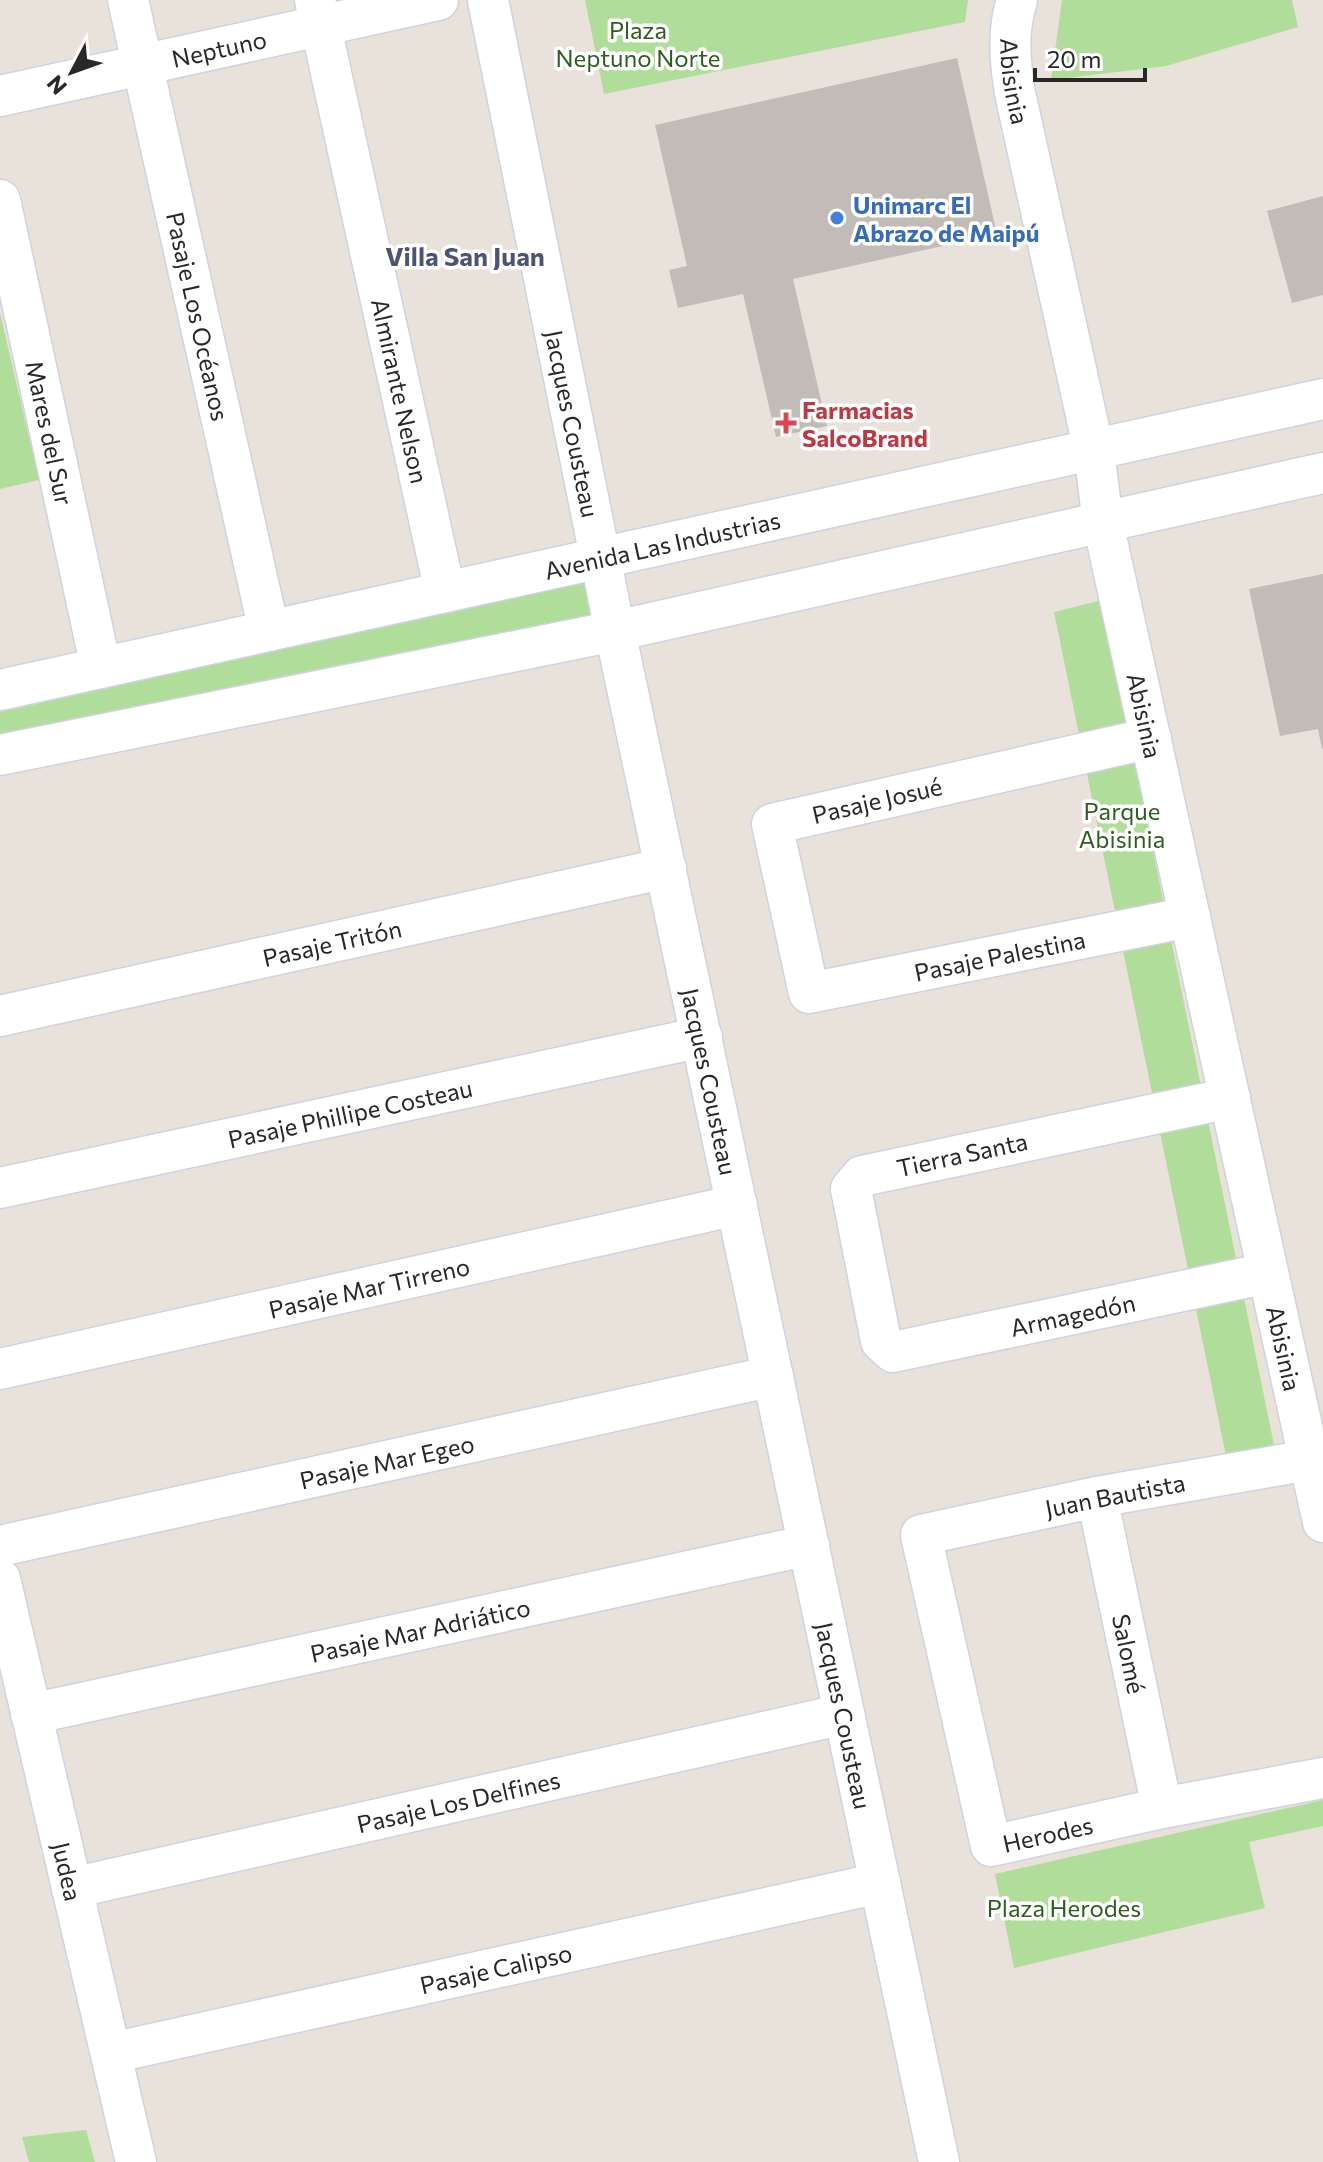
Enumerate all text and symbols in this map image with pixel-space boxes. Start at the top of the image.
park label: Plaza Neptuno Norte [555,15,721,72]
street label: Neptuno [169,24,269,73]
north arrow [32,32,112,112]
scale bar [1035,32,1145,82]
street label: Abisinia [996,38,1036,127]
text: 20 m [1047,44,1101,73]
text: N [41,70,72,101]
place label: Unimarc El Abrazo de Maipú [853,190,1039,247]
street label: Pasaje Los Océanos [161,209,236,424]
marker: Unimarc El Abrazo de Maipú [828,209,846,227]
district label: Villa San Juan [385,240,545,271]
street label: Almirante Nelson [366,296,435,486]
street label: Jacques Cousteau [540,327,606,520]
street label: Mares del Sur [21,358,80,508]
place label: Farmacias SalcoBrand [802,395,928,452]
marker: Farmacias SalcoBrand [777,414,795,432]
street label: Avenida Las Industrias [541,504,783,584]
street label: Abisinia [1122,670,1169,761]
street label: Pasaje Josué [809,771,945,829]
park label: Parque Abisinia [1079,796,1165,853]
street label: Pasaje Tritón [260,913,404,972]
street label: Pasaje Palestina [911,924,1088,986]
street label: Jacques Cousteau [676,985,744,1178]
street label: Pasaje Phillipe Costeau [225,1072,475,1153]
street label: Tierra Santa [894,1126,1030,1182]
street label: Pasaje Mar Tirreno [266,1250,472,1323]
street label: Armagedón [1007,1287,1138,1341]
street label: Abisinia [1261,1303,1308,1394]
street label: Pasaje Mar Egeo [297,1428,477,1494]
street label: Juan Bautista [1043,1467,1187,1523]
street label: Pasaje Mar Adriático [307,1592,533,1667]
street label: Salomé [1107,1611,1152,1696]
street label: Jacques Cousteau [811,1619,878,1811]
street label: Pasaje Los Delfines [354,1764,563,1838]
street label: Herodes [1000,1809,1095,1858]
street label: Judea [47,1839,89,1903]
park label: Plaza Herodes [987,1893,1141,1922]
street label: Pasaje Calipso [417,1937,575,1999]

